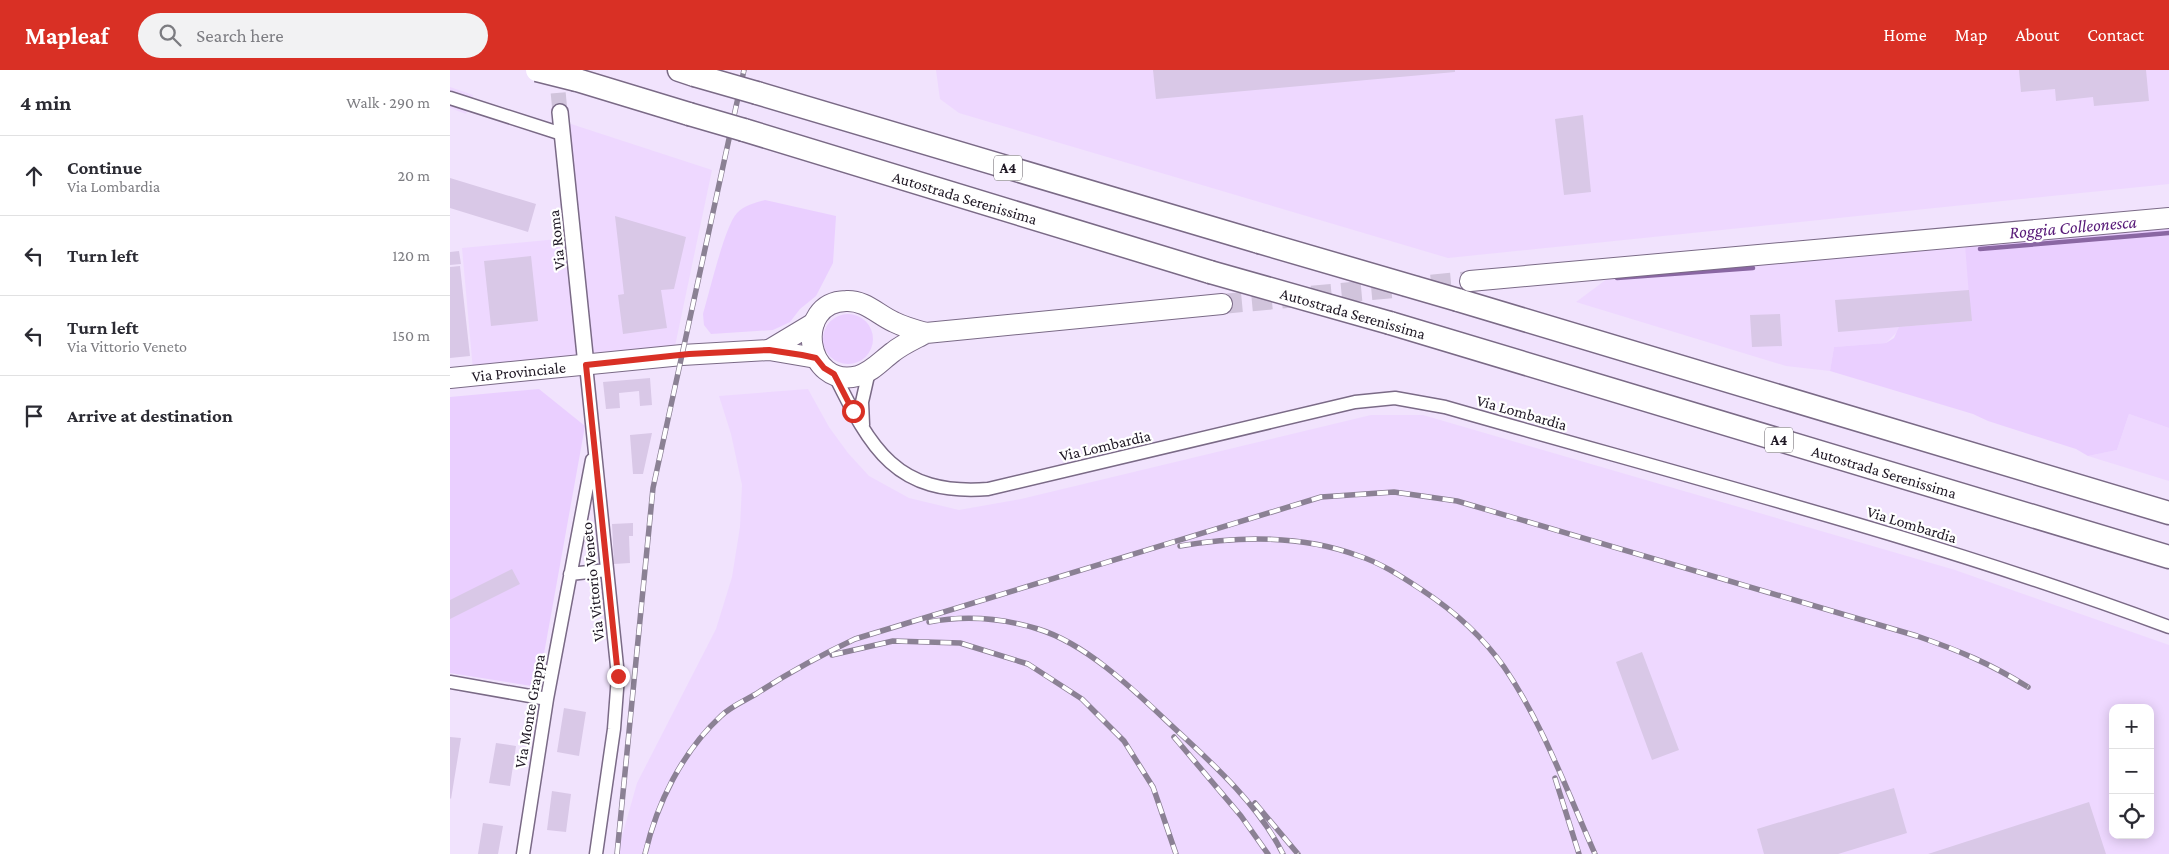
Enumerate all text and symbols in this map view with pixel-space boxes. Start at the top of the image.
search box [138,13,488,58]
icon: search [156,21,184,49]
text: Mapleaf [25,22,108,49]
text: Search here [196,25,284,46]
text: Home [1884,25,1927,45]
text: Map [1955,25,1987,45]
text: About [2015,25,2059,45]
text: Contact [2087,25,2144,45]
text: 4 min [20,91,71,115]
text: Walk · 290 m [346,94,430,111]
road number: A4 [994,156,1022,180]
text: Continue [67,157,142,178]
icon: ahead [20,162,48,190]
text: 20 m [397,167,430,184]
street label: Autostrada Serenissima [890,168,1040,228]
text: Via Lombardia [67,178,160,195]
street label: Via Roma [545,208,568,271]
water label: Roggia Colleonesca [2008,211,2138,243]
icon: left [20,242,48,270]
text: Turn left [67,245,139,266]
text: 120 m [392,247,430,264]
street label: Autostrada Serenissima [1278,285,1428,343]
text: Turn left [67,317,139,338]
icon: left [20,322,48,350]
text: 150 m [392,327,430,344]
text: Via Vittorio Veneto [67,338,187,355]
street label: Via Provinciale [471,359,567,385]
street label: Via Lombardia [1475,391,1570,434]
route start [842,400,865,423]
icon: arrive [20,402,48,430]
text: Arrive at destination [67,405,233,426]
street label: Via Lombardia [1058,427,1153,464]
road number: A4 [1765,428,1793,452]
street label: Autostrada Serenissima [1810,442,1959,502]
street label: Via Lombardia [1865,503,1959,546]
street label: Via Vittorio Veneto [578,521,607,643]
street label: Via Monte Grappa [511,652,549,770]
route end [607,665,630,688]
map controls [2109,704,2154,839]
button: + [2109,704,2154,749]
button: − [2109,749,2154,794]
button: locate [2109,794,2154,839]

